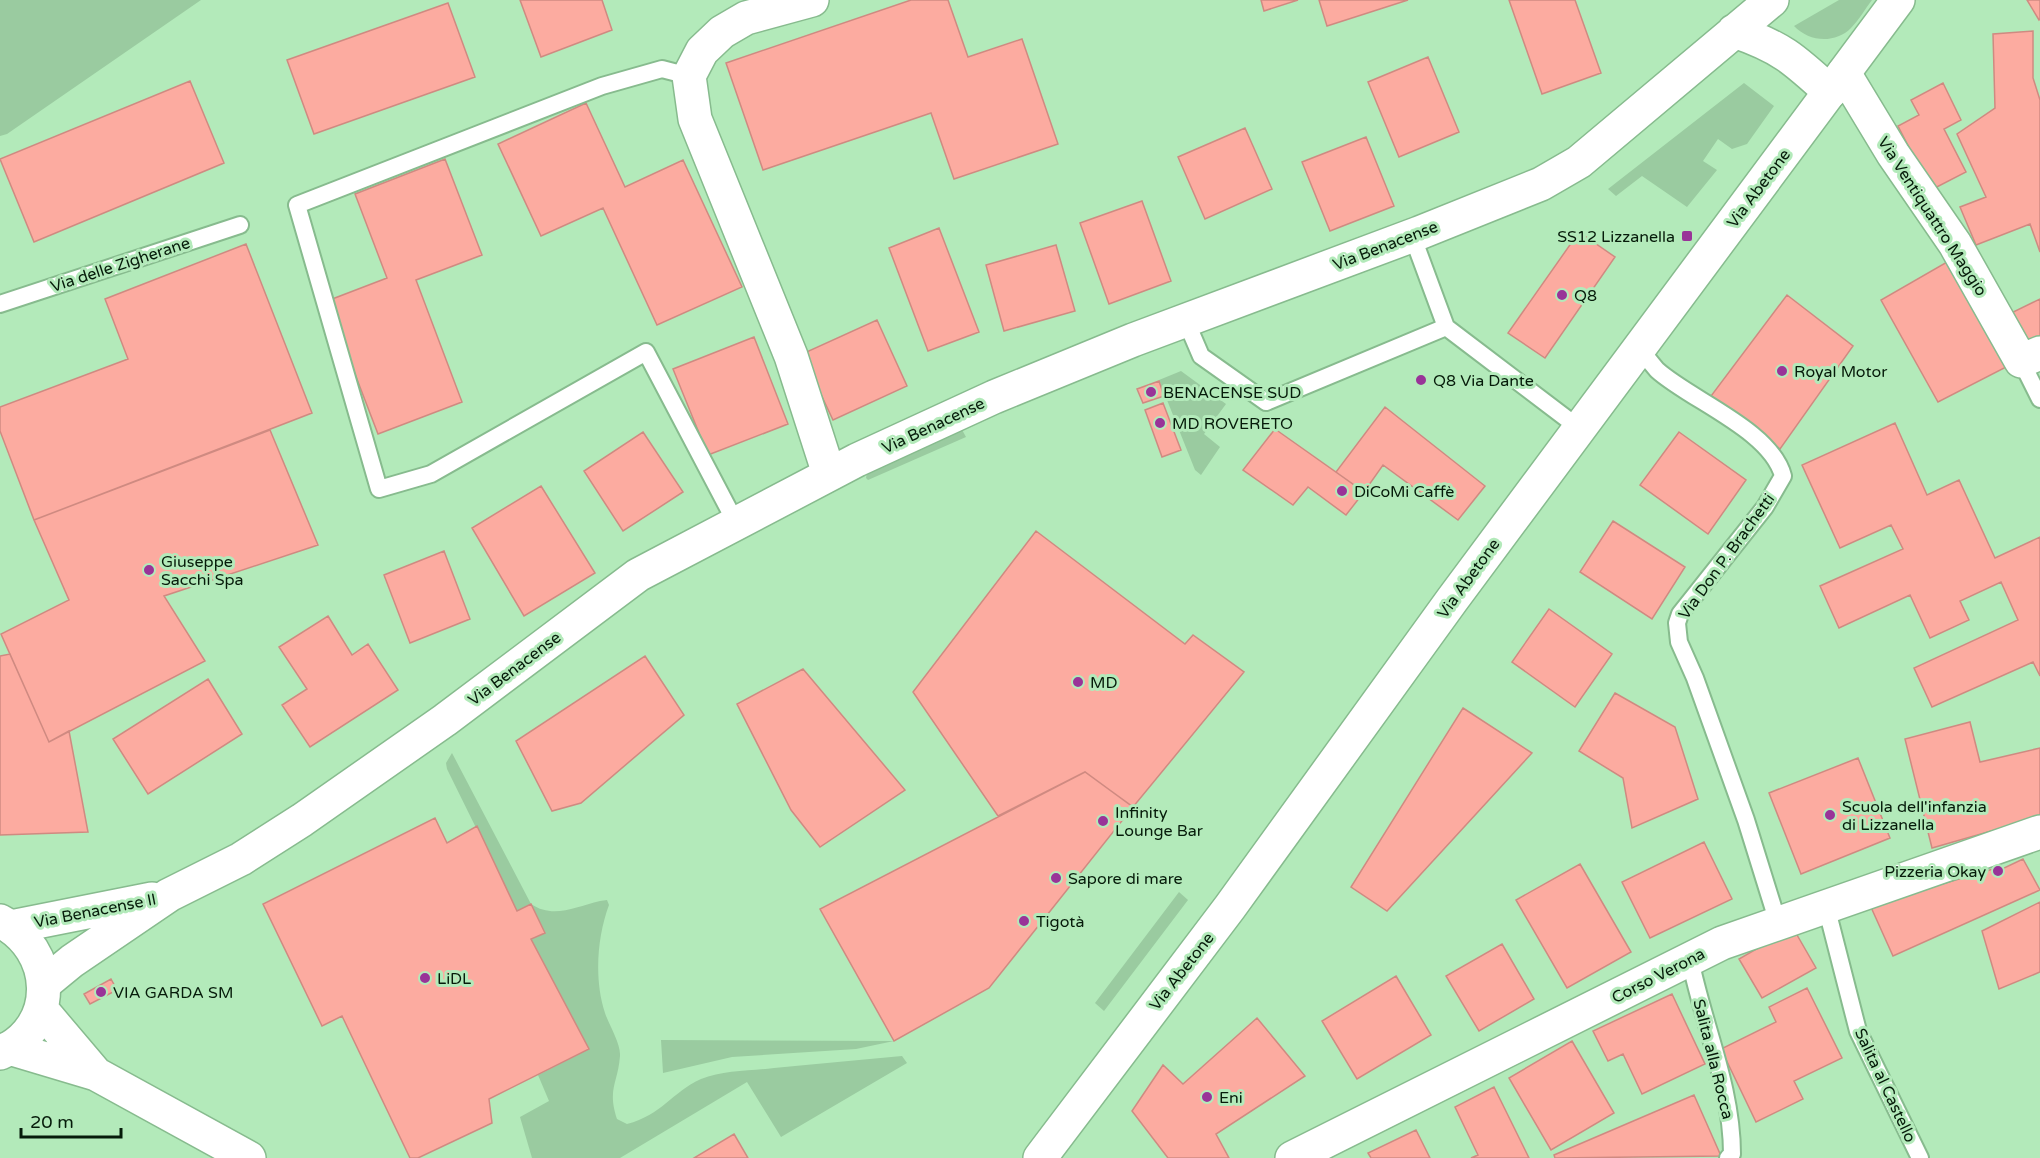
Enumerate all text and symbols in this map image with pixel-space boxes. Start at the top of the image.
street label: Via Ventiquattro Maggio [1873,133,1991,300]
street label: Via Abetone [1723,145,1795,232]
street label: Via Benacense [1330,217,1441,275]
place label: SS12 Lizzanella [1557,227,1675,247]
marker: SS12 Lizzanella [1680,229,1694,243]
street label: Via delle Zigherane [48,233,193,297]
place label: Q8 [1574,286,1597,306]
marker: Q8 [1555,288,1569,302]
place label: Royal Motor [1794,362,1888,382]
marker: Royal Motor [1775,364,1789,378]
place label: Q8 Via Dante [1433,371,1534,391]
marker: Q8 Via Dante [1414,373,1428,387]
place label: BENACENSE SUD [1163,383,1301,403]
marker: BENACENSE SUD [1144,385,1158,399]
street label: Via Benacense [879,393,988,458]
place label: MD ROVERETO [1172,414,1293,434]
marker: MD ROVERETO [1153,416,1167,430]
place label: DiCoMi Caffè [1354,482,1454,502]
marker: DiCoMi Caffè [1335,484,1349,498]
street label: Via Don P. Brachetti [1674,490,1779,624]
street label: Via Abetone [1433,535,1504,622]
place label: Giuseppe Sacchi Spa [161,552,244,590]
marker: Giuseppe Sacchi Spa [142,563,156,577]
street label: Via Benacense [464,627,565,710]
place label: MD [1090,673,1117,693]
marker: MD [1071,675,1085,689]
place label: Scuola dell'infanzia di Lizzanella [1842,797,1987,835]
place label: Infinity Lounge Bar [1115,803,1204,841]
marker: Scuola dell'infanzia di Lizzanella [1823,808,1837,822]
marker: Infinity Lounge Bar [1096,814,1110,828]
place label: Pizzeria Okay [1884,862,1986,882]
marker: Pizzeria Okay [1991,864,2005,878]
place label: Sapore di mare [1068,869,1183,889]
marker: Sapore di mare [1049,871,1063,885]
street label: Via Benacense II [32,889,158,933]
place label: Tigotà [1036,912,1084,932]
marker: Tigotà [1017,914,1031,928]
street label: Via Abetone [1145,929,1218,1015]
street label: Corso Verona [1609,944,1708,1008]
place label: LiDL [437,969,471,989]
marker: LiDL [418,971,432,985]
place label: VIA GARDA SM [113,983,233,1003]
marker: VIA GARDA SM [94,985,108,999]
street label: Salita alla Rocca [1688,997,1738,1121]
street label: Salita al Castello [1850,1025,1920,1146]
place label: Eni [1219,1088,1243,1108]
marker: Eni [1200,1090,1214,1104]
scale bar [21,1101,122,1139]
text: 20 m [30,1111,74,1133]

